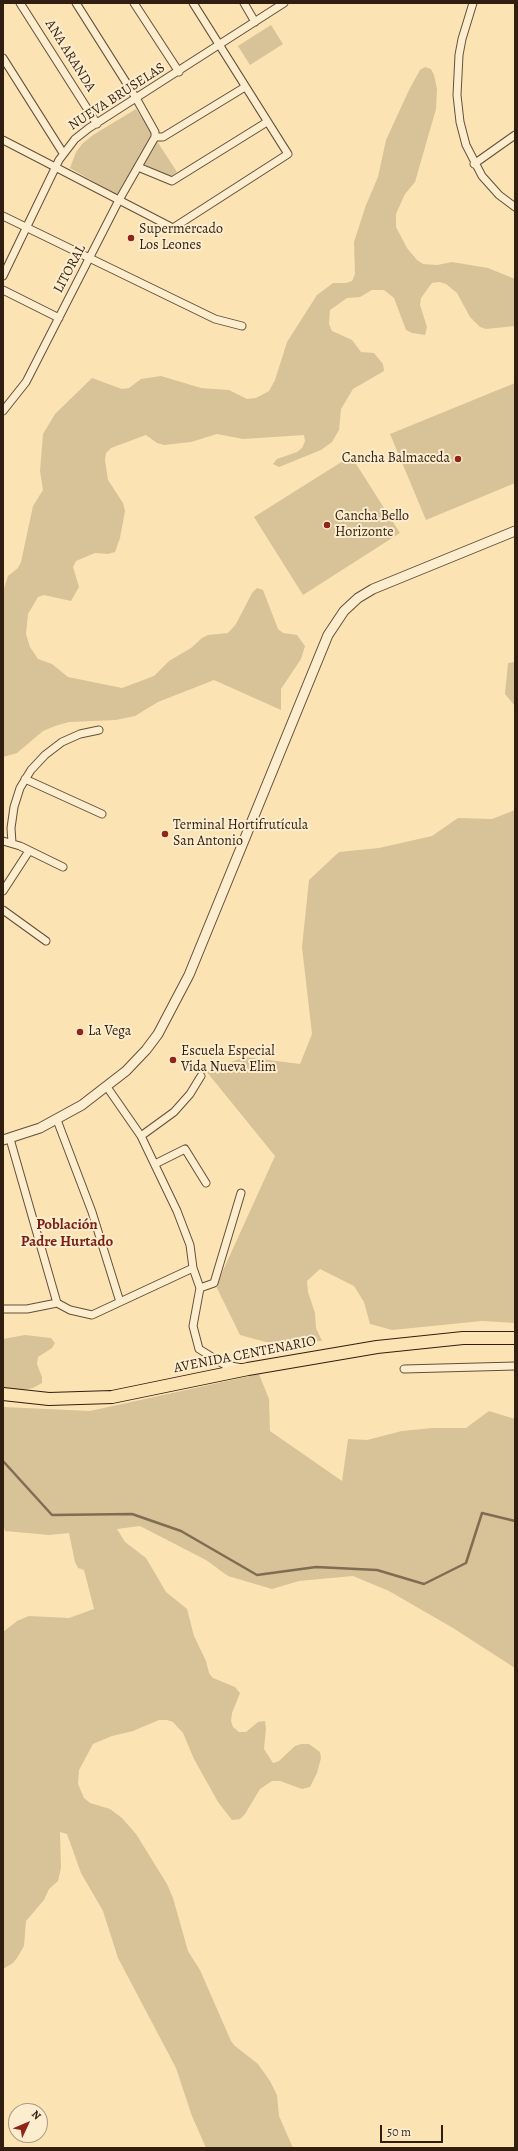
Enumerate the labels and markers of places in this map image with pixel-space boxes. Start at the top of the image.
place label: Supermercado Los Leones [139,222,223,254]
marker: Supermercado Los Leones [126,233,136,243]
place label: Cancha Balmaceda [342,451,450,467]
marker: Cancha Balmaceda [453,454,463,464]
place label: Cancha Bello Horizonte [335,509,409,542]
marker: Cancha Bello Horizonte [322,520,332,530]
place label: Terminal Hortifrutícula San Antonio [173,818,308,850]
marker: Terminal Hortifrutícula San Antonio [160,829,170,839]
place label: La Vega [88,1024,131,1040]
marker: La Vega [75,1027,85,1037]
place label: Escuela Especial Vida Nueva Elim [181,1044,276,1076]
marker: Escuela Especial Vida Nueva Elim [168,1055,178,1065]

